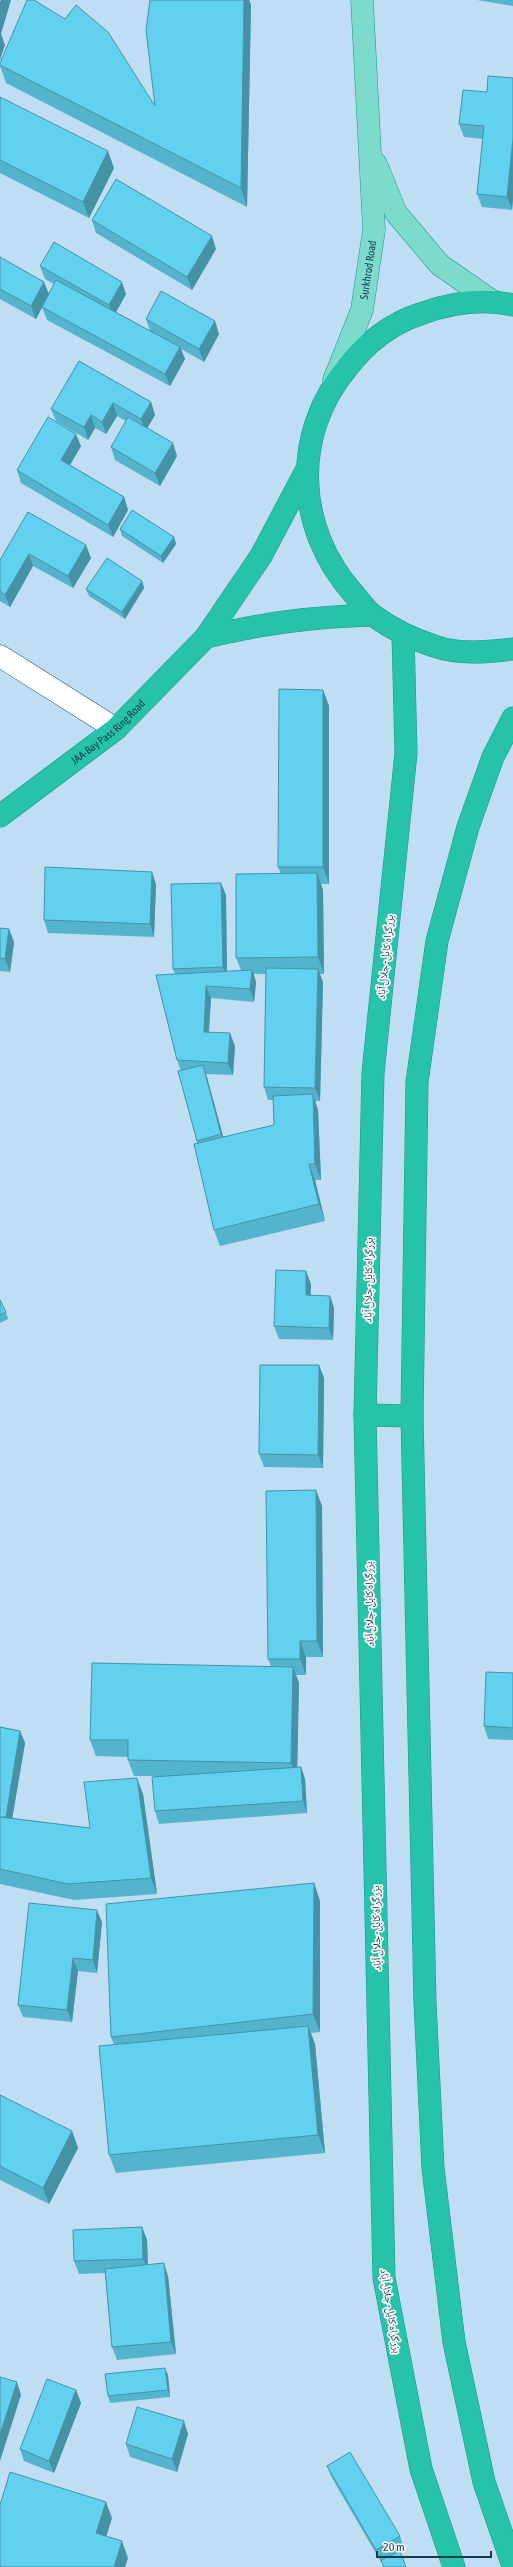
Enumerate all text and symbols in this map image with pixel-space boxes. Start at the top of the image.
street label: Surkhrod Road [358,239,378,300]
street label: JAA-Bay Pass Ring Road [69,697,147,767]
street label: بزرگراه کابل- جلال آباد [375,914,396,1000]
street label: بزرگراه کابل- جلال آباد [361,1237,376,1323]
street label: بزرگراه کابل- جلال آباد [362,1561,377,1647]
street label: بزرگراه کابل- جلال آباد [369,1885,384,1971]
street label: بزرگراه کابل- جلال آباد [377,2268,404,2354]
scale bar [377,2533,491,2559]
text: 20 m [383,2540,405,2554]

